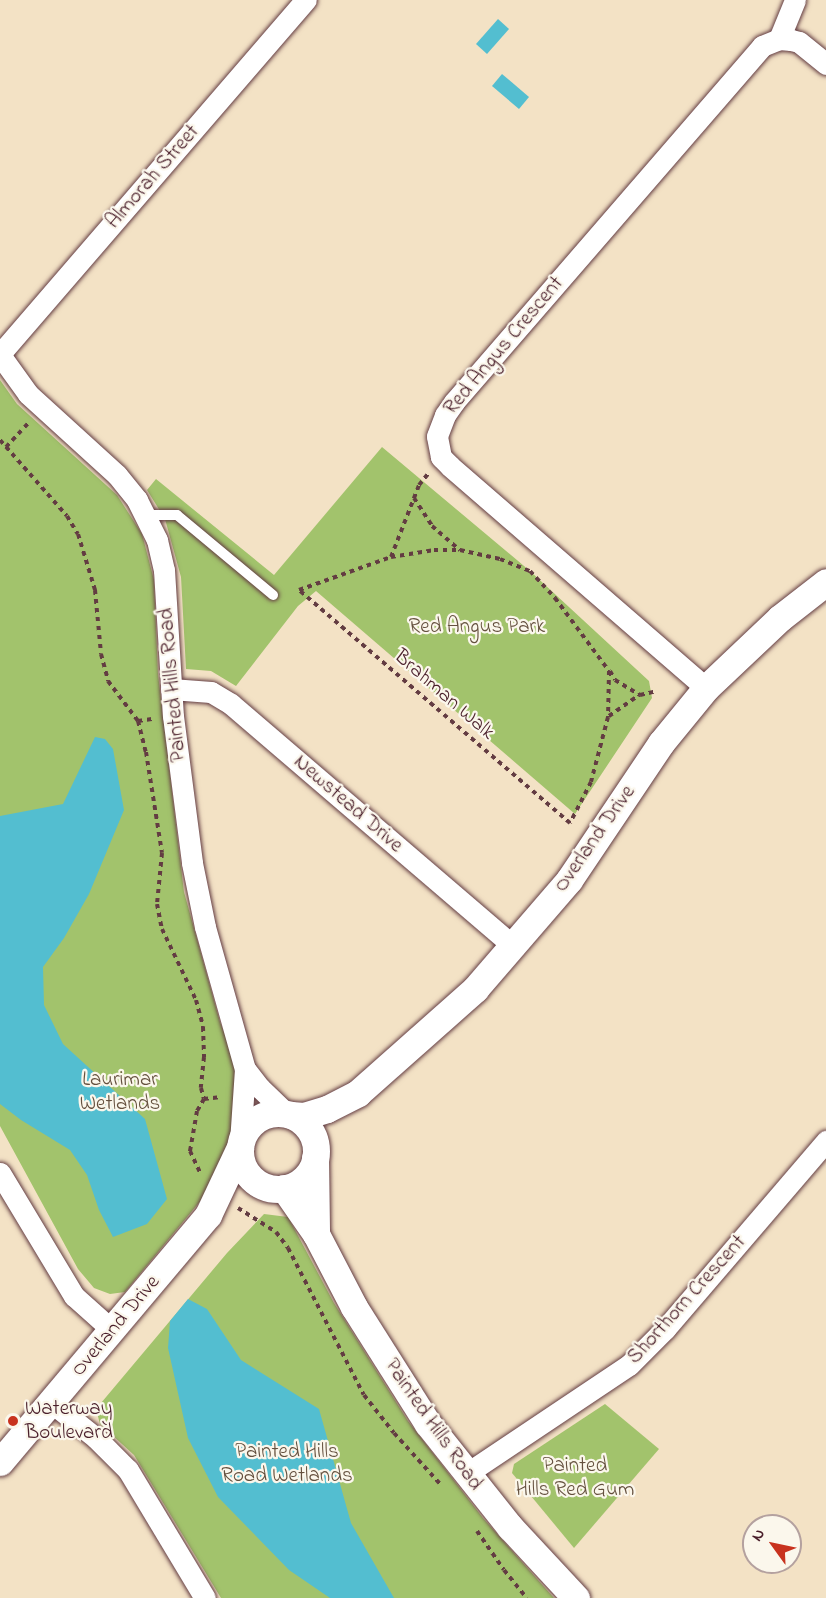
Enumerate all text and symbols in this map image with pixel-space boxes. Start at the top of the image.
street label: Almorah Street [101,120,205,234]
street label: Red Angus Crescent [439,272,569,420]
street label: Painted Hills Road [154,607,192,763]
park label: Red Angus Park [409,614,545,640]
street label: Brahman Walk [388,644,500,746]
street label: Newstead Drive [288,750,408,858]
street label: Overland Drive [549,781,641,897]
park label: Laurimar Wetlands [80,1067,160,1117]
street label: Shorthorn Crescent [622,1230,752,1370]
street label: Overland Drive [66,1270,166,1382]
street label: Painted Hills Road [378,1354,488,1496]
place label: Waterway Boulevard [25,1396,113,1446]
marker: Waterway Boulevard [6,1414,20,1428]
park label: Painted Hills Road Wetlands [221,1439,353,1489]
park label: Painted Hills Red Gum [516,1453,634,1503]
north arrow [742,1514,802,1574]
text: N [746,1524,772,1546]

